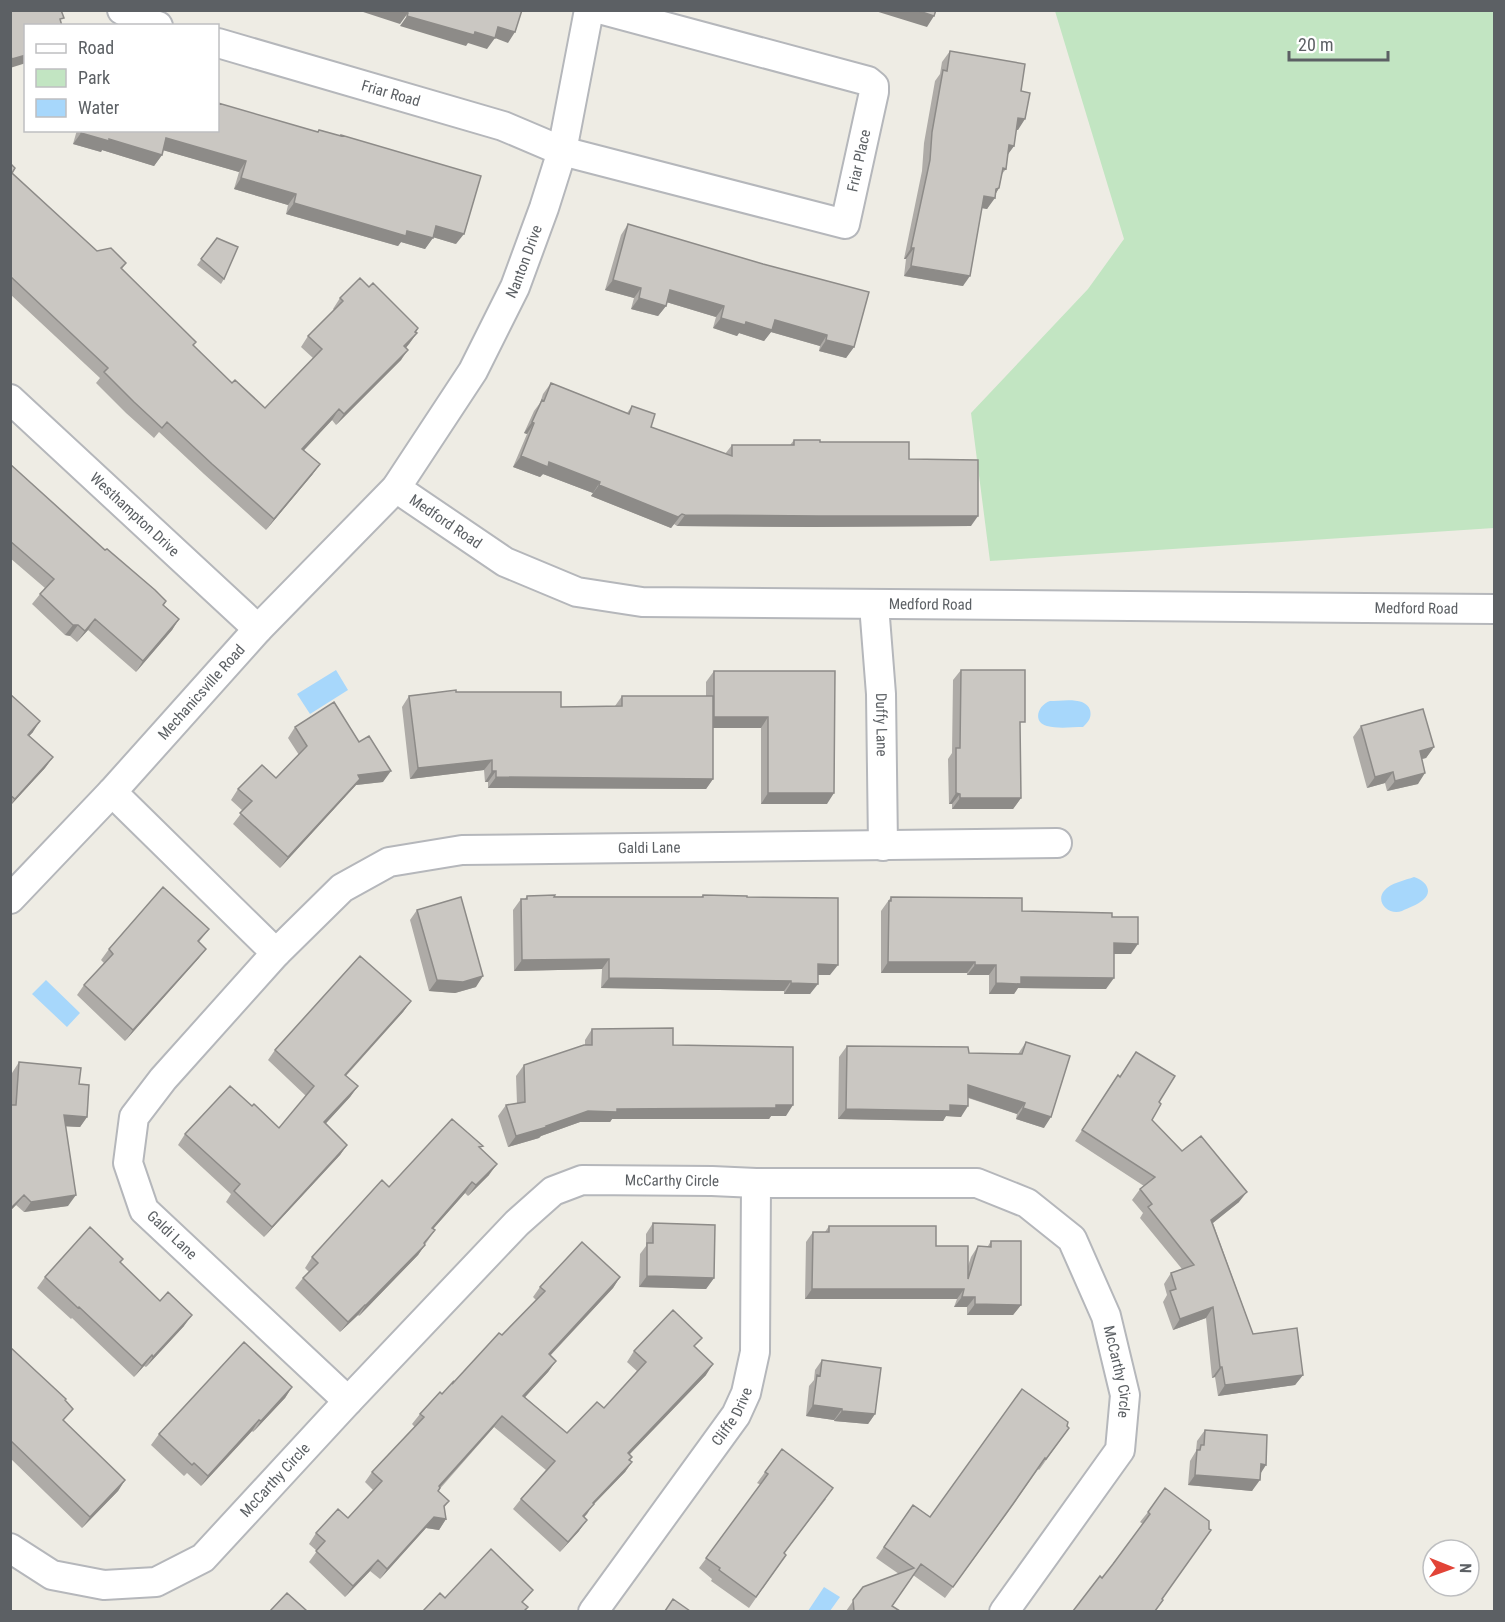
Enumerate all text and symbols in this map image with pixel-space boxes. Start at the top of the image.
legend [24,24,219,132]
scale bar [1289,24,1388,62]
text: 20 m [1298,34,1333,55]
text: Road [78,37,114,58]
text: Park [78,67,110,88]
street label: Friar Road [359,76,422,110]
text: Water [78,97,120,118]
street label: Friar Place [843,128,874,193]
street label: Nanton Drive [502,223,546,301]
street label: Westhampton Drive [86,469,183,560]
street label: Medford Road [406,491,485,553]
street label: Medford Road [889,595,972,614]
street label: Medford Road [1375,599,1458,618]
street label: Mechanicsville Road [154,641,249,743]
street label: Duffy Lane [872,693,891,757]
street label: Galdi Lane [618,838,680,857]
street label: McCarthy Circle [625,1171,719,1190]
street label: Galdi Lane [143,1207,201,1263]
street label: McCarthy Circle [1100,1324,1134,1419]
street label: Cliffe Drive [708,1386,756,1449]
street label: McCarthy Circle [237,1439,314,1521]
north arrow [1421,1538,1481,1598]
text: N [1456,1563,1475,1573]

